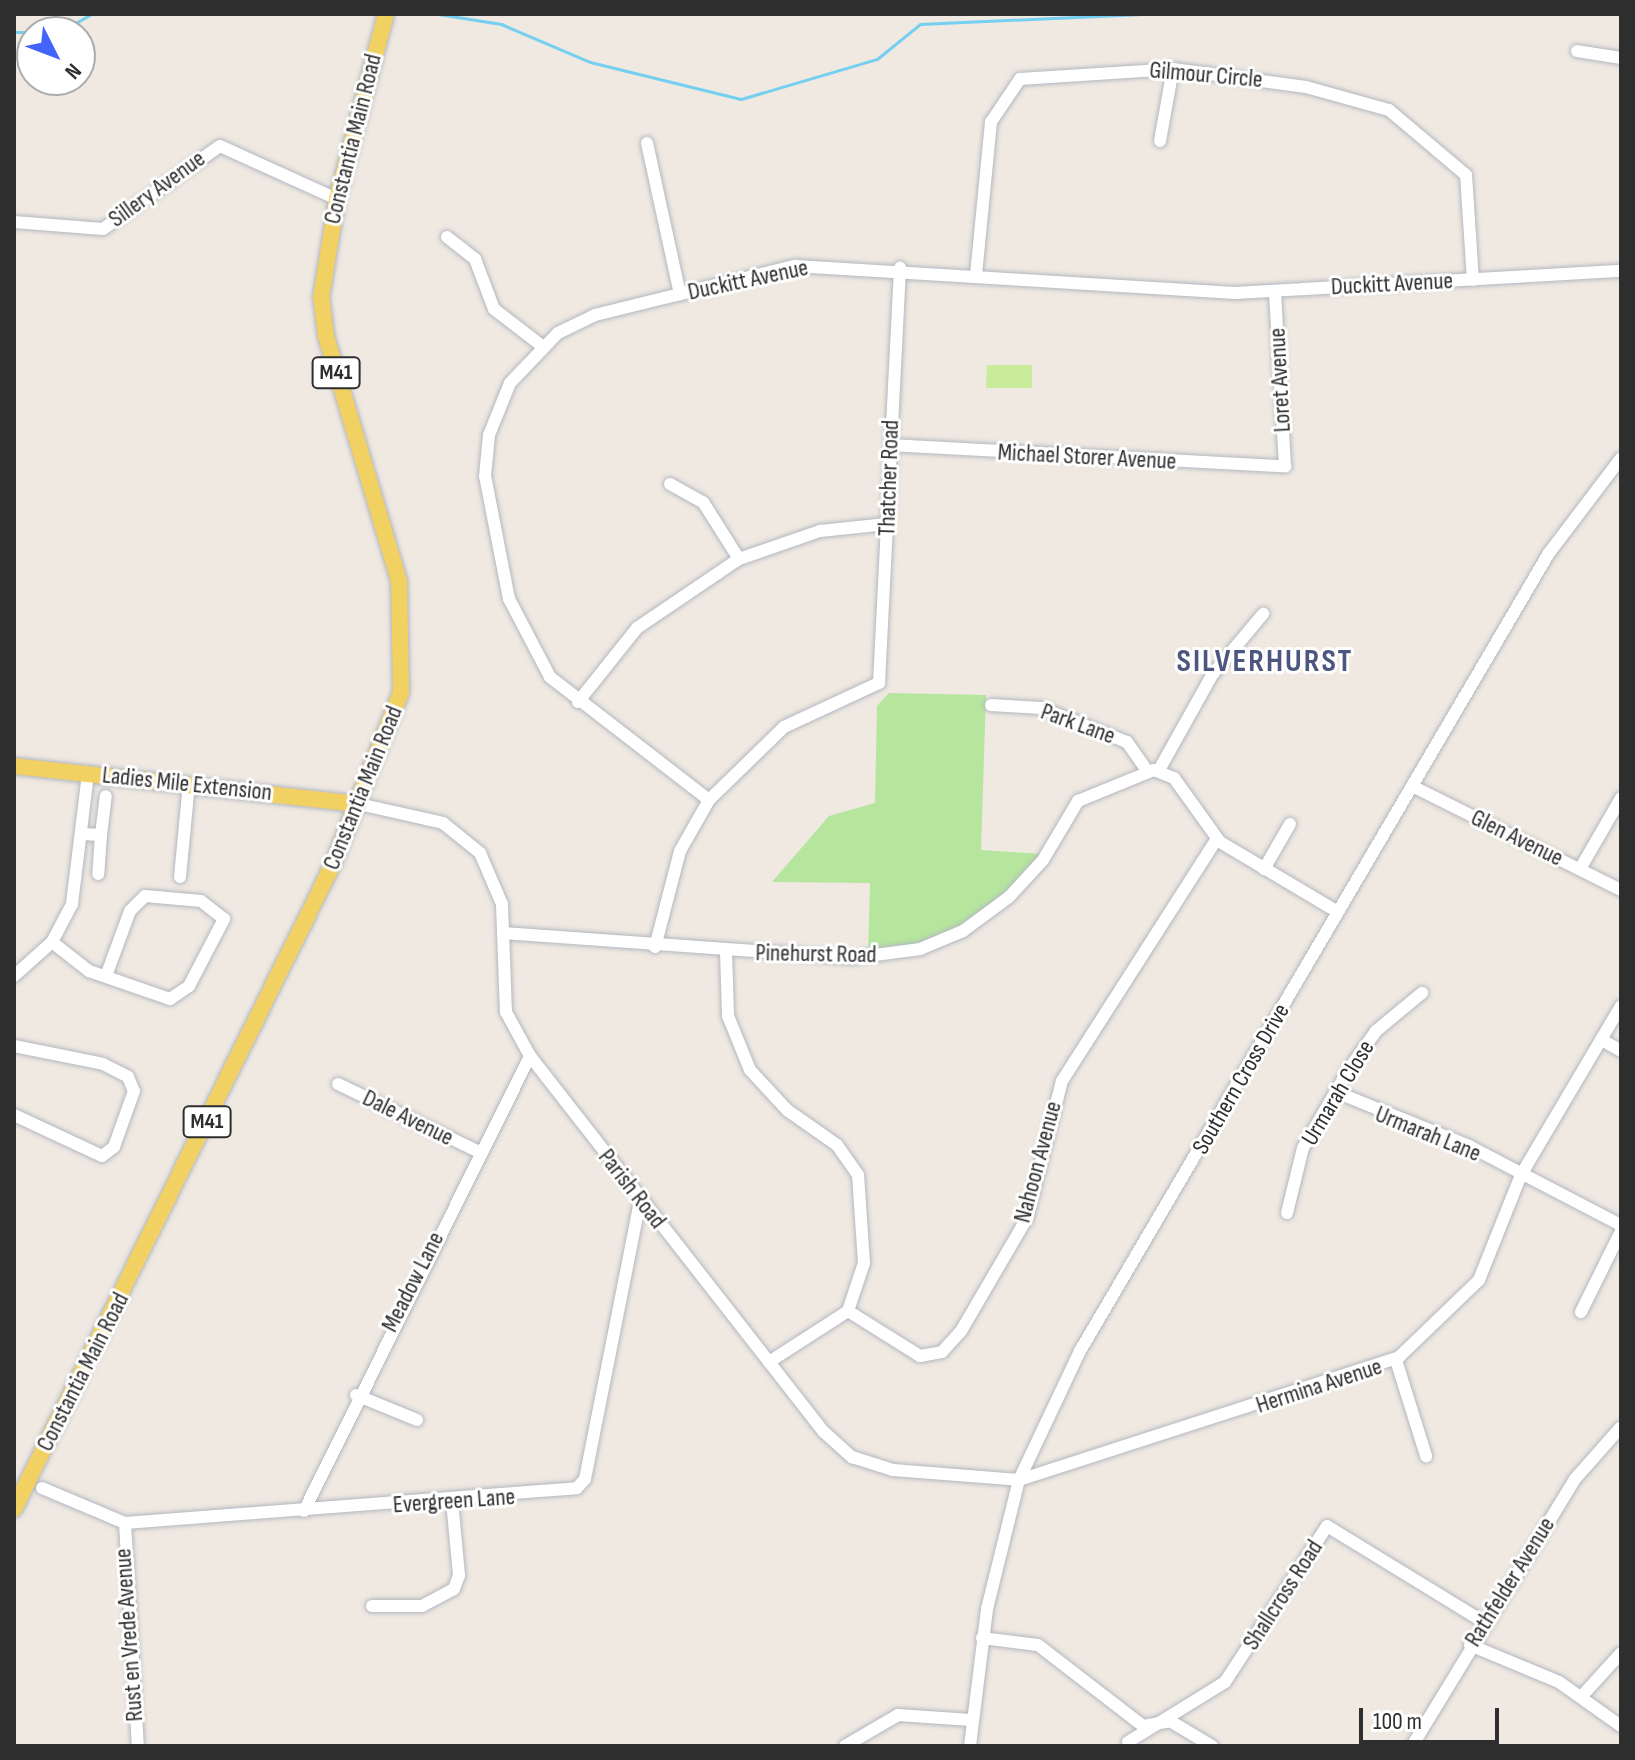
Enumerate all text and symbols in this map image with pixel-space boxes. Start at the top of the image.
north arrow [16,16,96,96]
street label: Constantia Main Road [318,51,388,227]
street label: Gilmour Circle [1148,56,1264,94]
text: N [59,58,87,84]
street label: Sillery Avenue [103,144,211,234]
street label: Duckitt Avenue [685,253,811,307]
street label: Duckitt Avenue [1330,266,1454,302]
street label: Loret Avenue [1263,327,1297,433]
road number: M41 [310,355,362,391]
street label: Thatcher Road [873,419,905,537]
street label: Michael Storer Avenue [997,438,1177,476]
district label: SILVERHURST [1176,643,1354,681]
street label: Park Lane [1037,697,1119,751]
street label: Constantia Main Road [317,702,409,874]
street label: Ladies Mile Extension [101,761,273,807]
street label: Glen Avenue [1466,803,1568,873]
street label: Pinehurst Road [755,939,877,969]
street label: Southern Cross Drive [1186,999,1296,1159]
street label: Urmarah Close [1295,1035,1381,1151]
street label: Dale Avenue [358,1084,458,1152]
street label: Nahoon Avenue [1008,1098,1068,1226]
street label: Urmarah Lane [1371,1100,1485,1168]
road number: M41 [181,1104,233,1140]
street label: Parish Road [592,1143,672,1235]
street label: Meadow Lane [376,1227,450,1337]
street label: Constantia Main Road [31,1288,135,1456]
street label: Hermina Avenue [1252,1352,1386,1420]
street label: Evergreen Lane [392,1482,516,1520]
street label: Rathfelder Avenue [1459,1512,1561,1652]
street label: Shallcross Road [1237,1535,1329,1655]
street label: Rust en Vrede Avenue [109,1548,149,1722]
scale bar [1363,1692,1503,1742]
text: 100 m [1373,1707,1422,1736]

